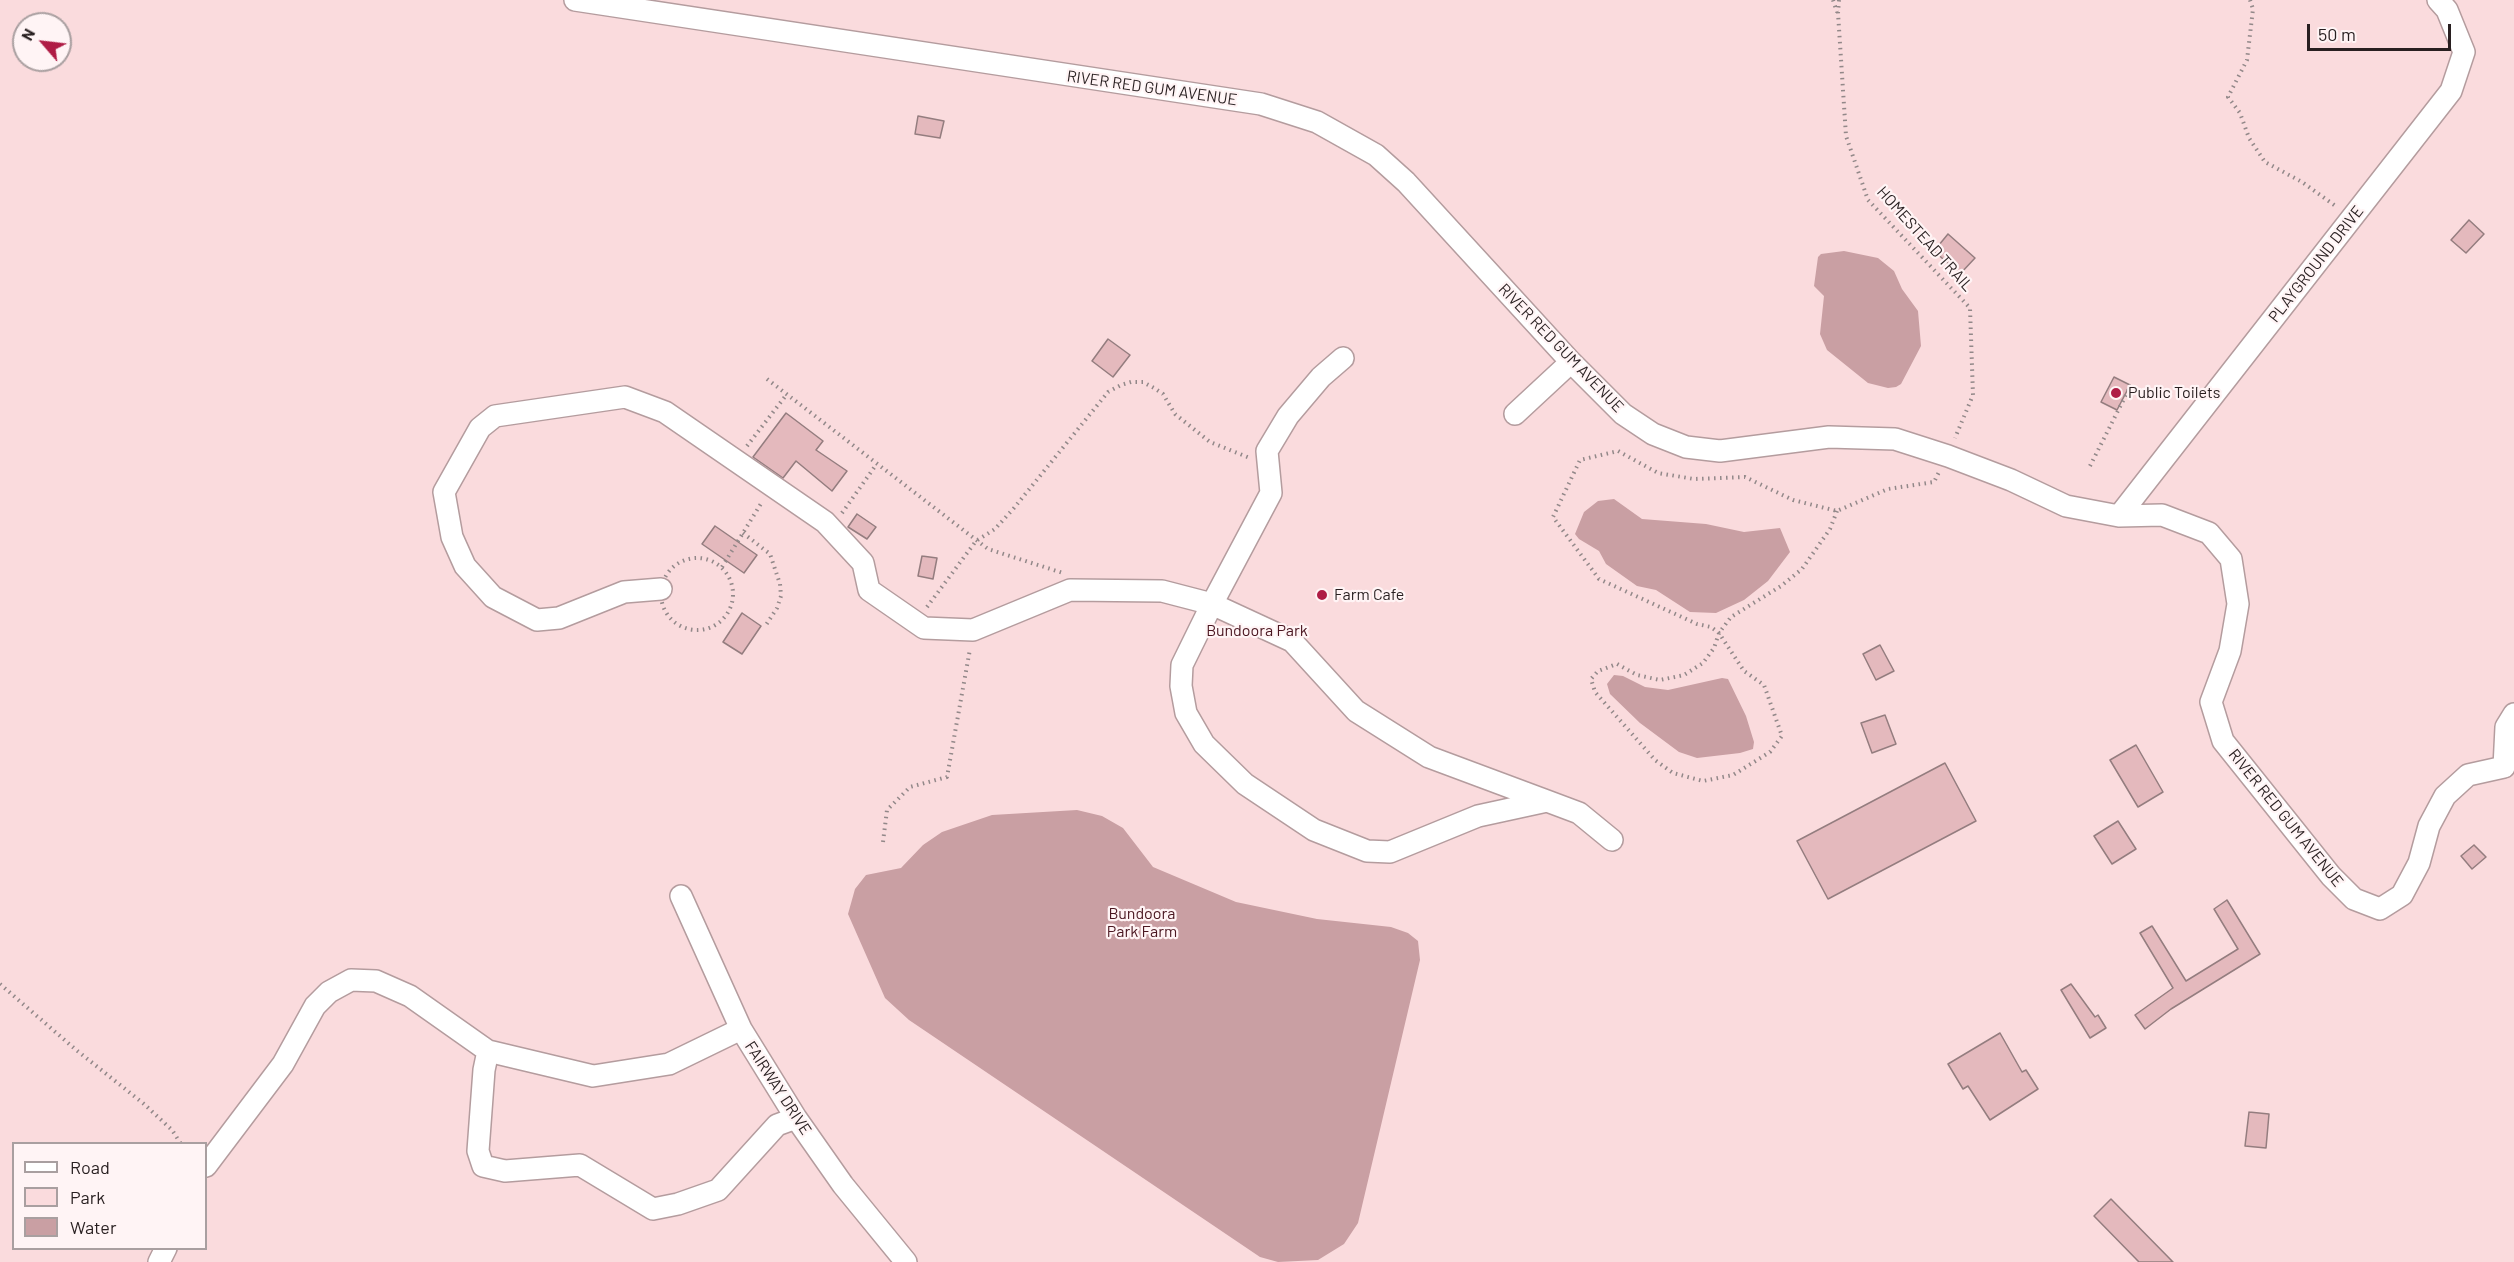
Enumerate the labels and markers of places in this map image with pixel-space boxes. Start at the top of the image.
place label: Public Toilets [2128,383,2220,403]
marker: Public Toilets [2109,386,2123,400]
place label: Farm Cafe [1334,585,1404,605]
marker: Farm Cafe [1315,588,1329,602]

